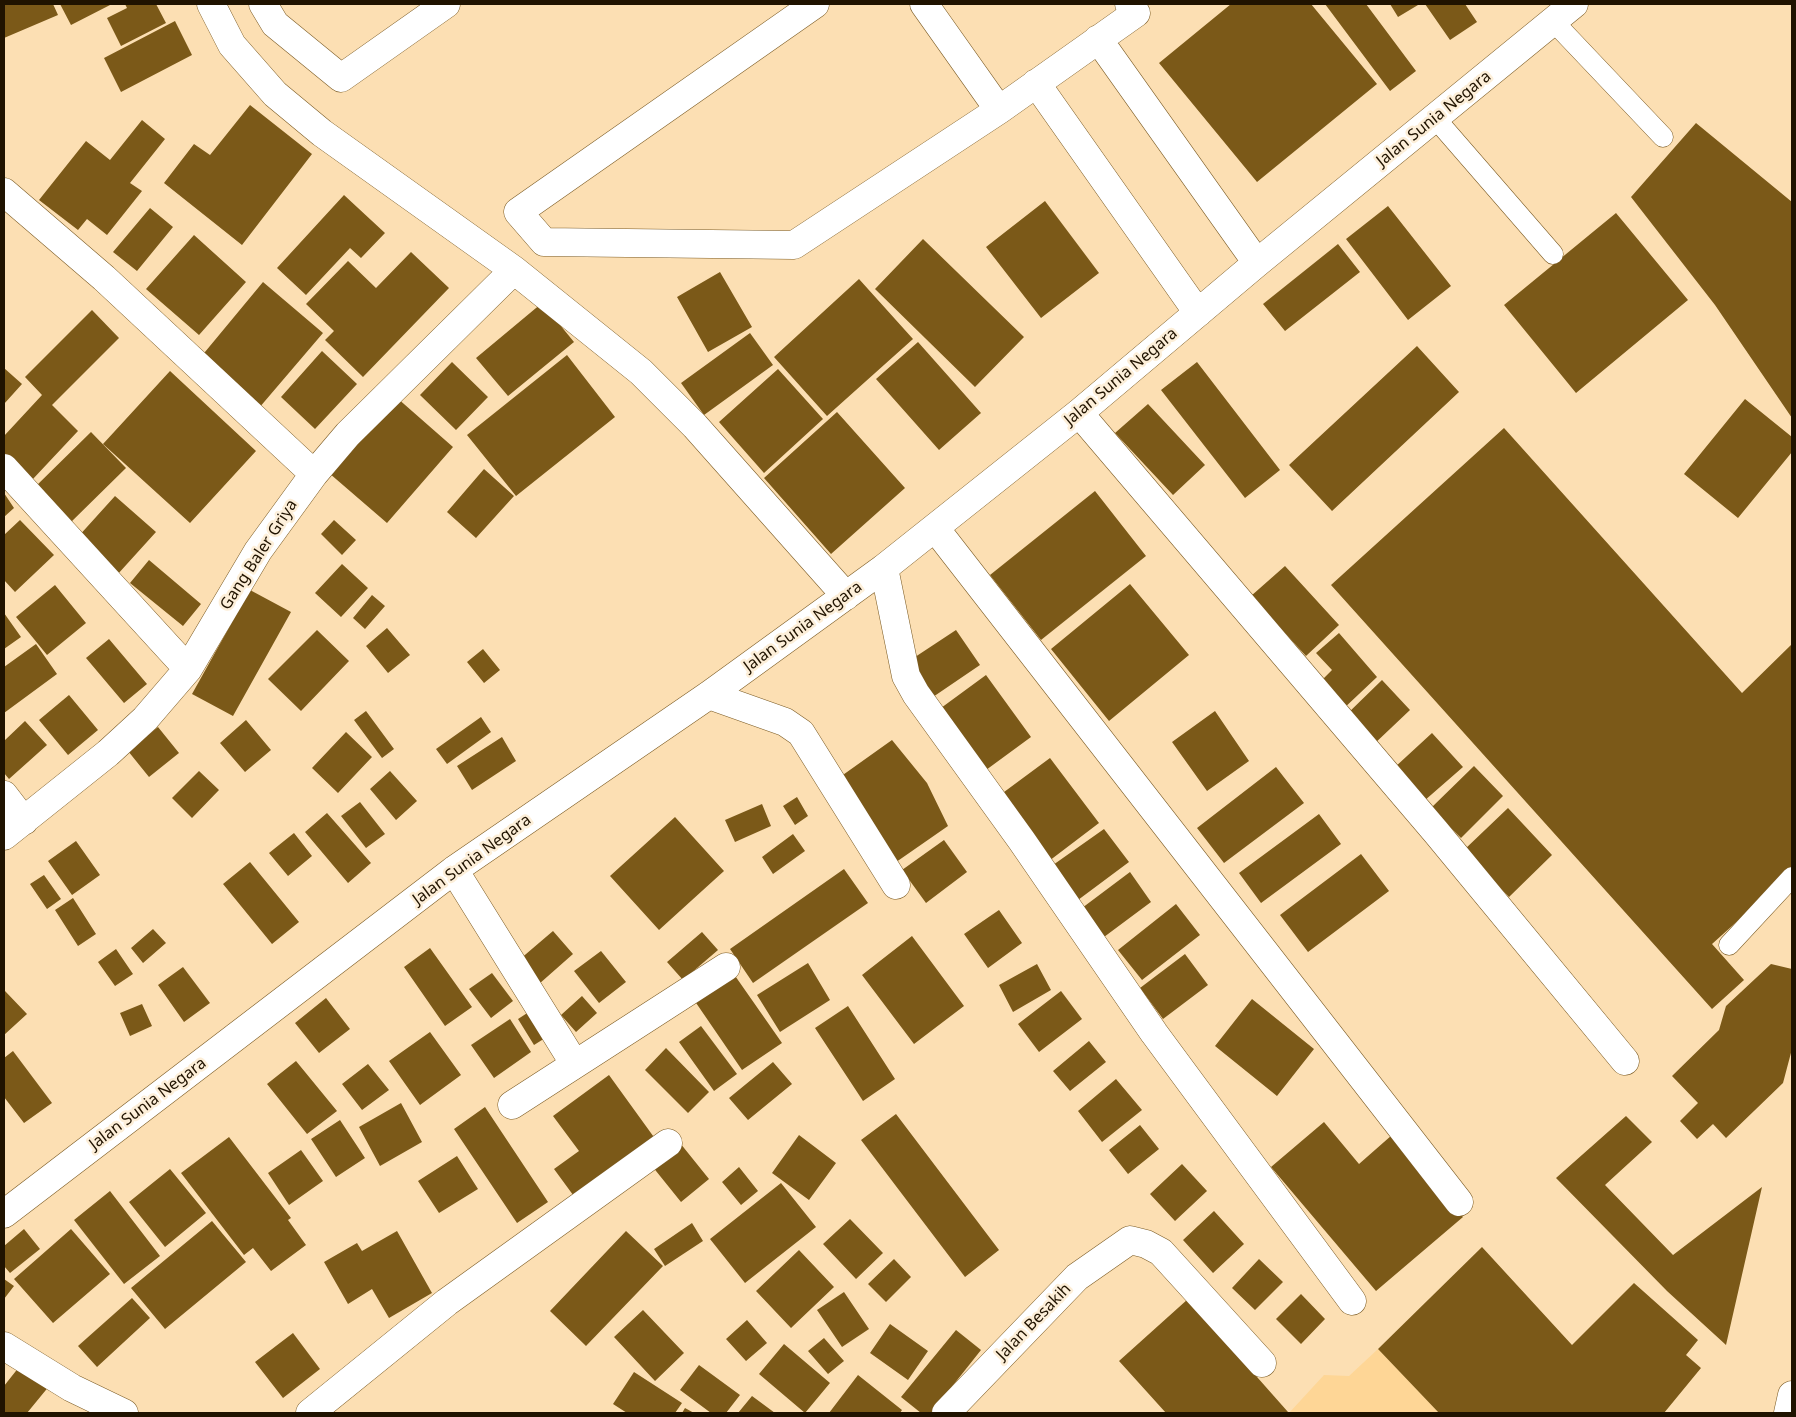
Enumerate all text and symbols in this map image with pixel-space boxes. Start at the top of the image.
street label: Jalan Sunia Negara [1373,67,1495,171]
street label: Jalan Sunia Negara [1061,324,1181,430]
street label: Gang Baler Griya [216,496,302,614]
street label: Jalan Sunia Negara [740,578,866,676]
street label: Jalan Sunia Negara [409,811,535,909]
street label: Jalan Sunia Negara [86,1054,210,1154]
street label: Jalan Besakih [993,1280,1075,1364]

